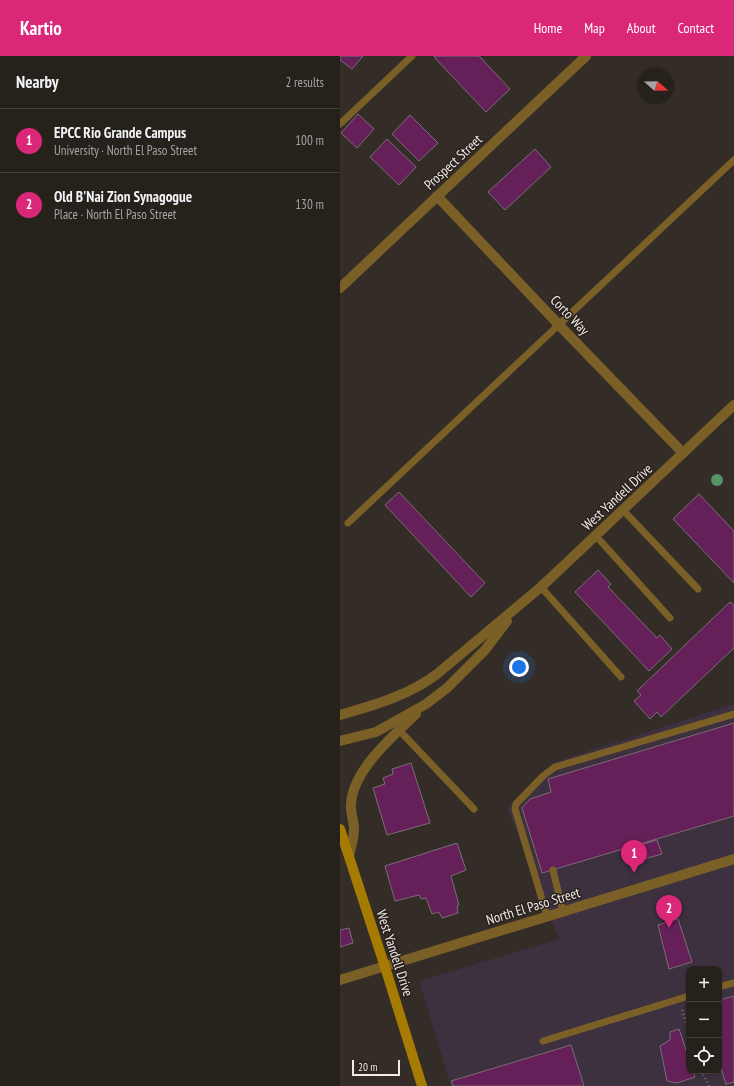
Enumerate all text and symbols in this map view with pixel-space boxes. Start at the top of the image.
text: Kartio [20,16,62,40]
text: Home [534,19,562,37]
text: Map [584,19,605,37]
text: About [627,19,656,37]
text: Contact [678,19,714,37]
north arrow [638,68,674,104]
text: Nearby [16,71,59,93]
text: 2 results [285,74,324,91]
text: EPCC Rio Grande Campus [54,123,186,142]
street label: Prospect Street [420,130,486,194]
text: 1 [26,132,32,149]
text: 100 m [295,132,324,149]
text: University · North El Paso Street [54,142,197,159]
text: Old B'Nai Zion Synagogue [54,187,192,206]
text: 2 [26,196,32,213]
text: 130 m [295,196,324,213]
text: Place · North El Paso Street [54,206,176,223]
street label: Corto Way [547,291,594,339]
street label: West Yandell Drive [578,460,656,534]
your location [509,657,529,677]
pin: 1 [621,840,647,873]
street label: North El Paso Street [484,883,582,929]
pin: 2 [656,895,682,928]
street label: West Yandell Drive [373,907,418,999]
map controls [686,966,722,1074]
button: + [686,966,722,1002]
button: − [686,1002,722,1038]
button: locate [686,1038,722,1074]
scale bar [352,1058,400,1077]
text: 20 m [358,1060,377,1074]

